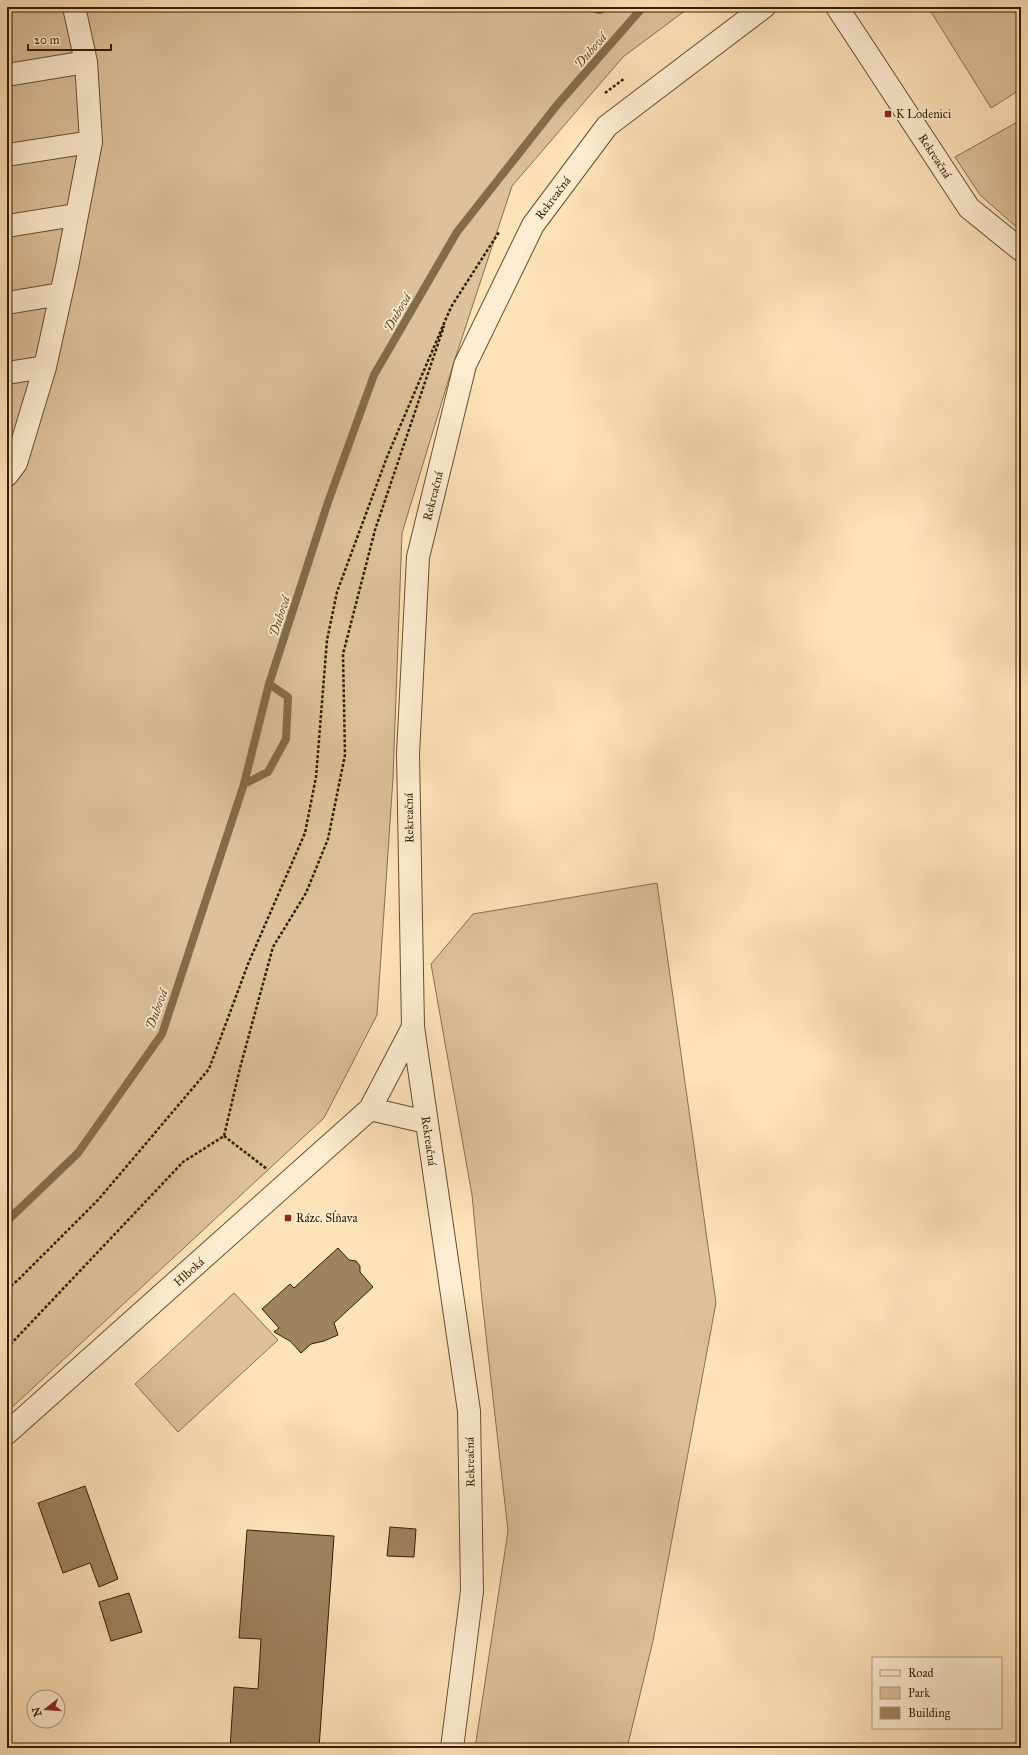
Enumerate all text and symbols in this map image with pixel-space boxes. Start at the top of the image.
scale bar [28,26,111,52]
water label: Dubová [571,28,612,72]
text: 20 m [34,33,60,47]
place label: K Lodenici [896,107,952,121]
marker: K Lodenici [883,109,893,119]
street label: Rekreačná [916,131,955,182]
street label: Rekreačná [532,173,574,222]
water label: Dubová [381,289,416,334]
street label: Rekreačná [420,469,446,522]
water label: Dubová [266,592,295,639]
street label: Rekreačná [402,792,416,843]
water label: Dubová [142,985,172,1032]
street label: Rekreačná [419,1115,440,1168]
place label: Rázc. Sĺňava [296,1209,359,1225]
marker: Rázc. Sĺňava [283,1213,293,1223]
street label: Hlboká [171,1254,208,1289]
street label: Rekreačná [463,1436,477,1487]
legend [872,1657,1002,1729]
text: Road [908,1666,934,1680]
text: Park [908,1686,930,1700]
north arrow [26,1689,66,1729]
text: N [29,1705,44,1718]
text: Building [908,1706,951,1721]

